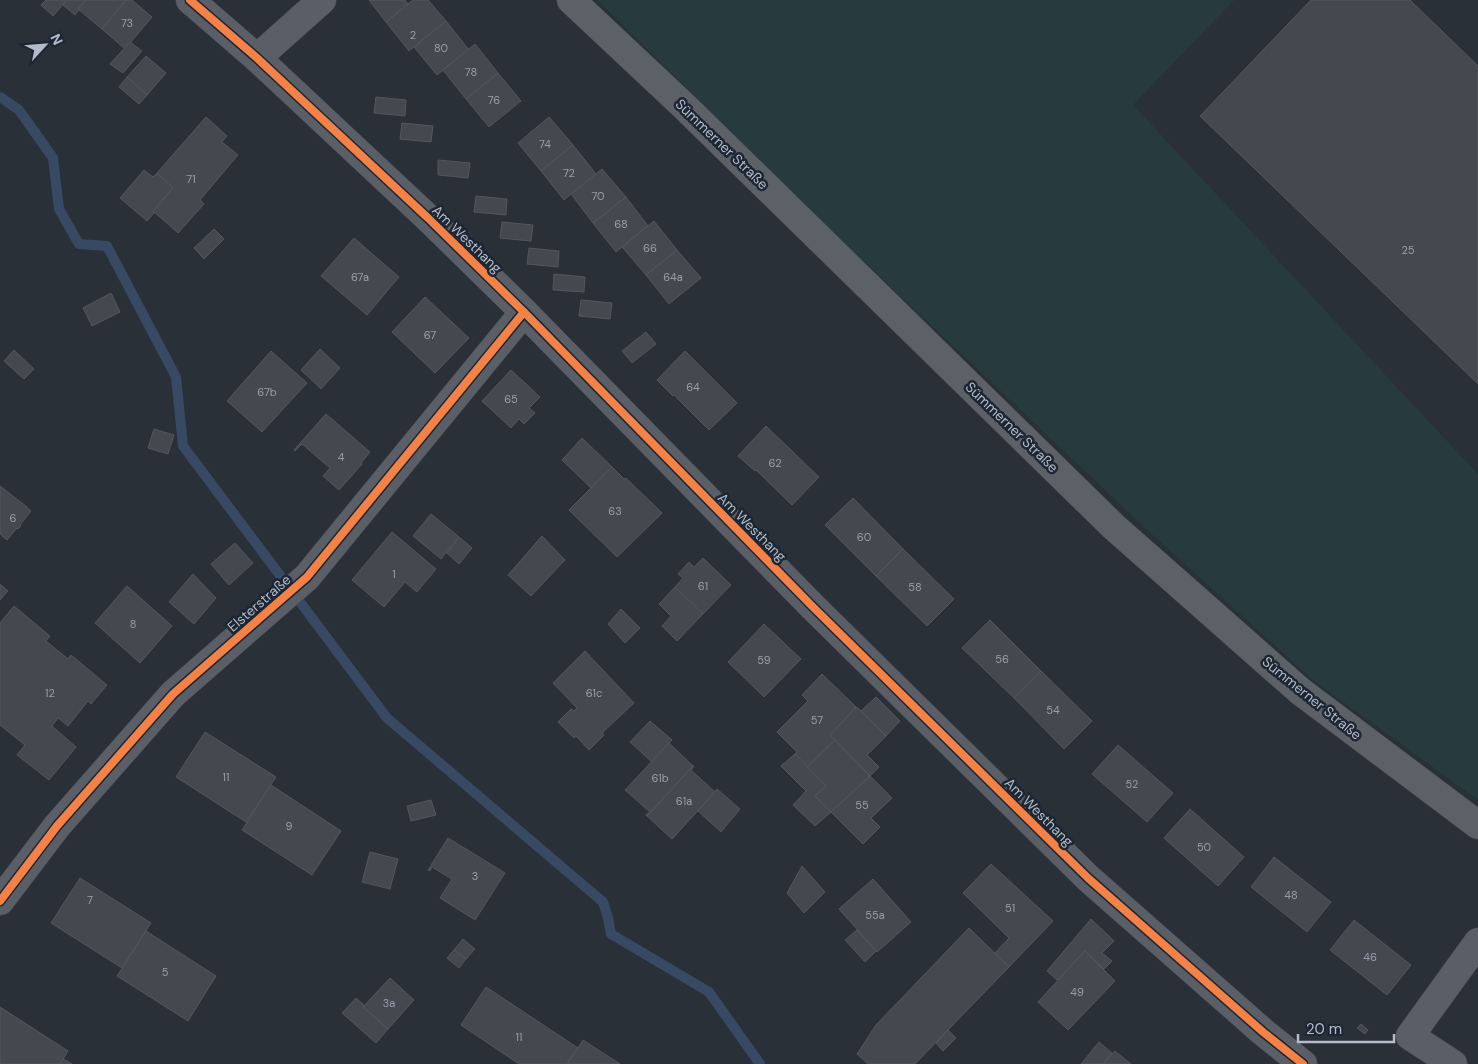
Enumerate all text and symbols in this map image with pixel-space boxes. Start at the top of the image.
house number: 73 [121,16,133,30]
north arrow [20,20,70,70]
house number: 2 [410,28,416,42]
text: N [46,31,67,48]
house number: 80 [434,41,448,55]
house number: 78 [465,65,477,79]
house number: 76 [488,93,500,107]
street label: Sümmerner Straße [672,95,772,193]
house number: 74 [539,137,551,151]
house number: 72 [563,166,575,180]
house number: 71 [186,172,196,186]
house number: 70 [591,189,605,203]
street label: Am Westhang [428,201,506,277]
house number: 68 [614,217,628,231]
house number: 66 [643,241,657,255]
house number: 25 [1401,243,1415,257]
house number: 67a [351,270,369,284]
house number: 64a [663,270,683,284]
house number: 67 [424,328,436,342]
street label: Sümmerner Straße [962,378,1062,476]
house number: 64 [686,380,700,394]
house number: 67b [257,385,277,399]
house number: 65 [504,392,518,406]
house number: 4 [338,450,345,464]
house number: 62 [769,456,781,470]
street label: Am Westhang [714,489,790,565]
house number: 63 [608,504,622,518]
house number: 6 [10,511,17,525]
house number: 60 [857,530,871,544]
house number: 1 [392,567,396,581]
street label: Elsterstraße [224,571,294,635]
house number: 61 [698,579,708,593]
house number: 58 [908,580,922,594]
house number: 8 [130,617,136,631]
house number: 56 [995,652,1009,666]
street label: Sümmerner Straße [1259,652,1365,744]
house number: 59 [757,653,771,667]
house number: 12 [45,686,55,700]
house number: 61c [586,686,602,700]
house number: 54 [1046,703,1060,717]
house number: 57 [811,713,823,727]
house number: 11 [223,770,229,784]
house number: 61b [651,771,669,785]
street label: Am Westhang [1001,774,1077,850]
house number: 52 [1126,777,1138,791]
house number: 61a [676,794,692,808]
house number: 55 [855,798,869,812]
house number: 9 [286,819,293,833]
house number: 50 [1197,840,1211,854]
house number: 3 [472,869,478,883]
house number: 48 [1284,888,1298,902]
house number: 7 [87,893,93,907]
house number: 51 [1005,901,1015,915]
house number: 55a [865,908,885,922]
house number: 46 [1363,950,1377,964]
house number: 5 [162,965,169,979]
house number: 49 [1070,985,1084,999]
house number: 3a [383,996,395,1010]
scale bar [1298,1012,1394,1044]
text: 20 m [1306,1019,1342,1039]
house number: 11 [516,1030,522,1044]

